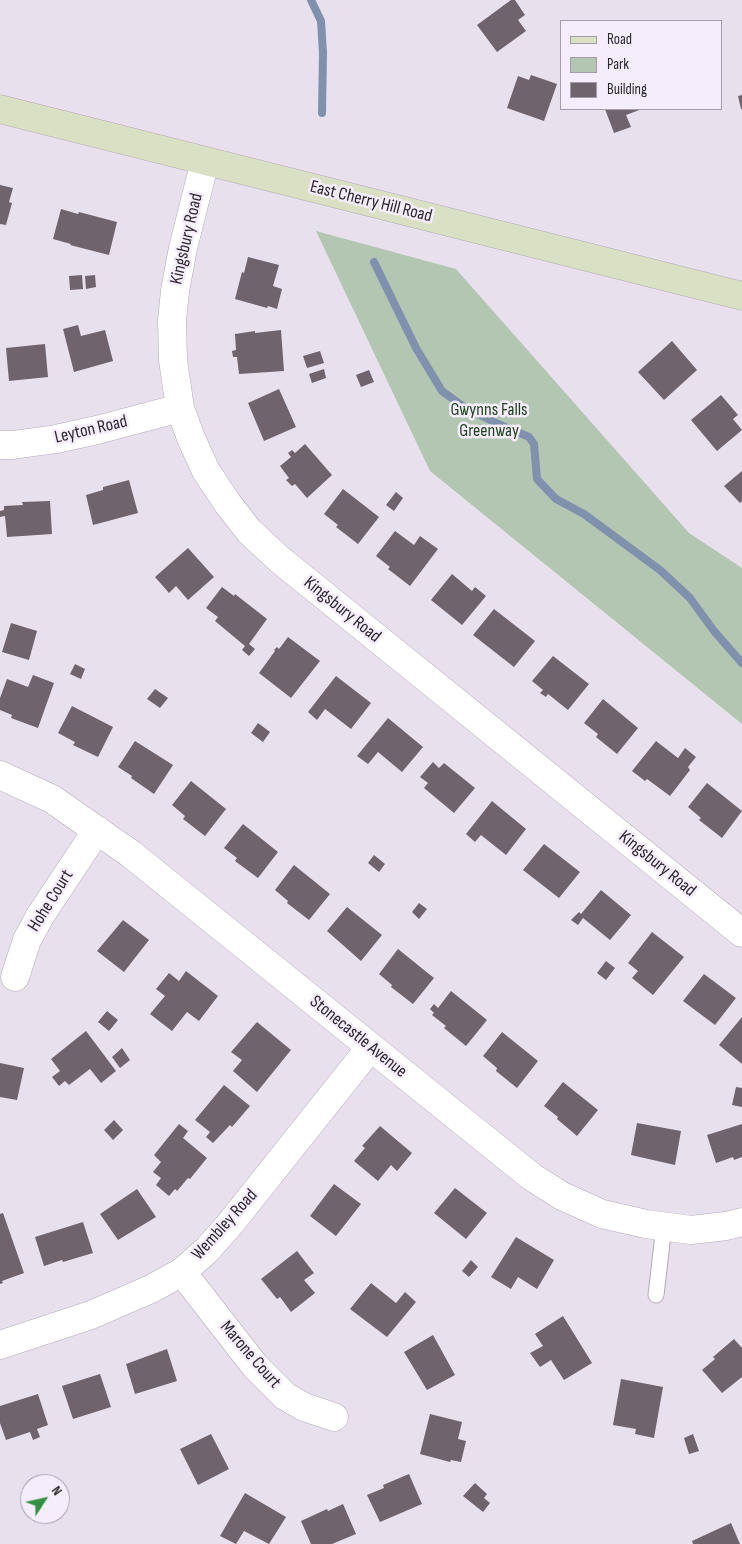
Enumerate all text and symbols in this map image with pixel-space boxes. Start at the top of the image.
legend [560,20,722,110]
text: Road [607,30,632,49]
text: Park [607,55,629,74]
text: Building [607,80,647,99]
street label: East Cherry Hill Road [308,176,434,228]
street label: Kingsbury Road [166,191,208,287]
park label: Gwynns Falls Greenway [450,399,528,442]
street label: Leyton Road [53,411,129,449]
street label: Kingsbury Road [299,572,385,648]
street label: Kingsbury Road [614,826,700,902]
street label: Hohe Court [24,866,78,936]
street label: Stonecastle Avenue [305,991,411,1083]
street label: Wembley Road [188,1185,262,1265]
street label: Marone Court [215,1317,285,1393]
north arrow [20,1474,70,1524]
text: N [48,1483,66,1499]

